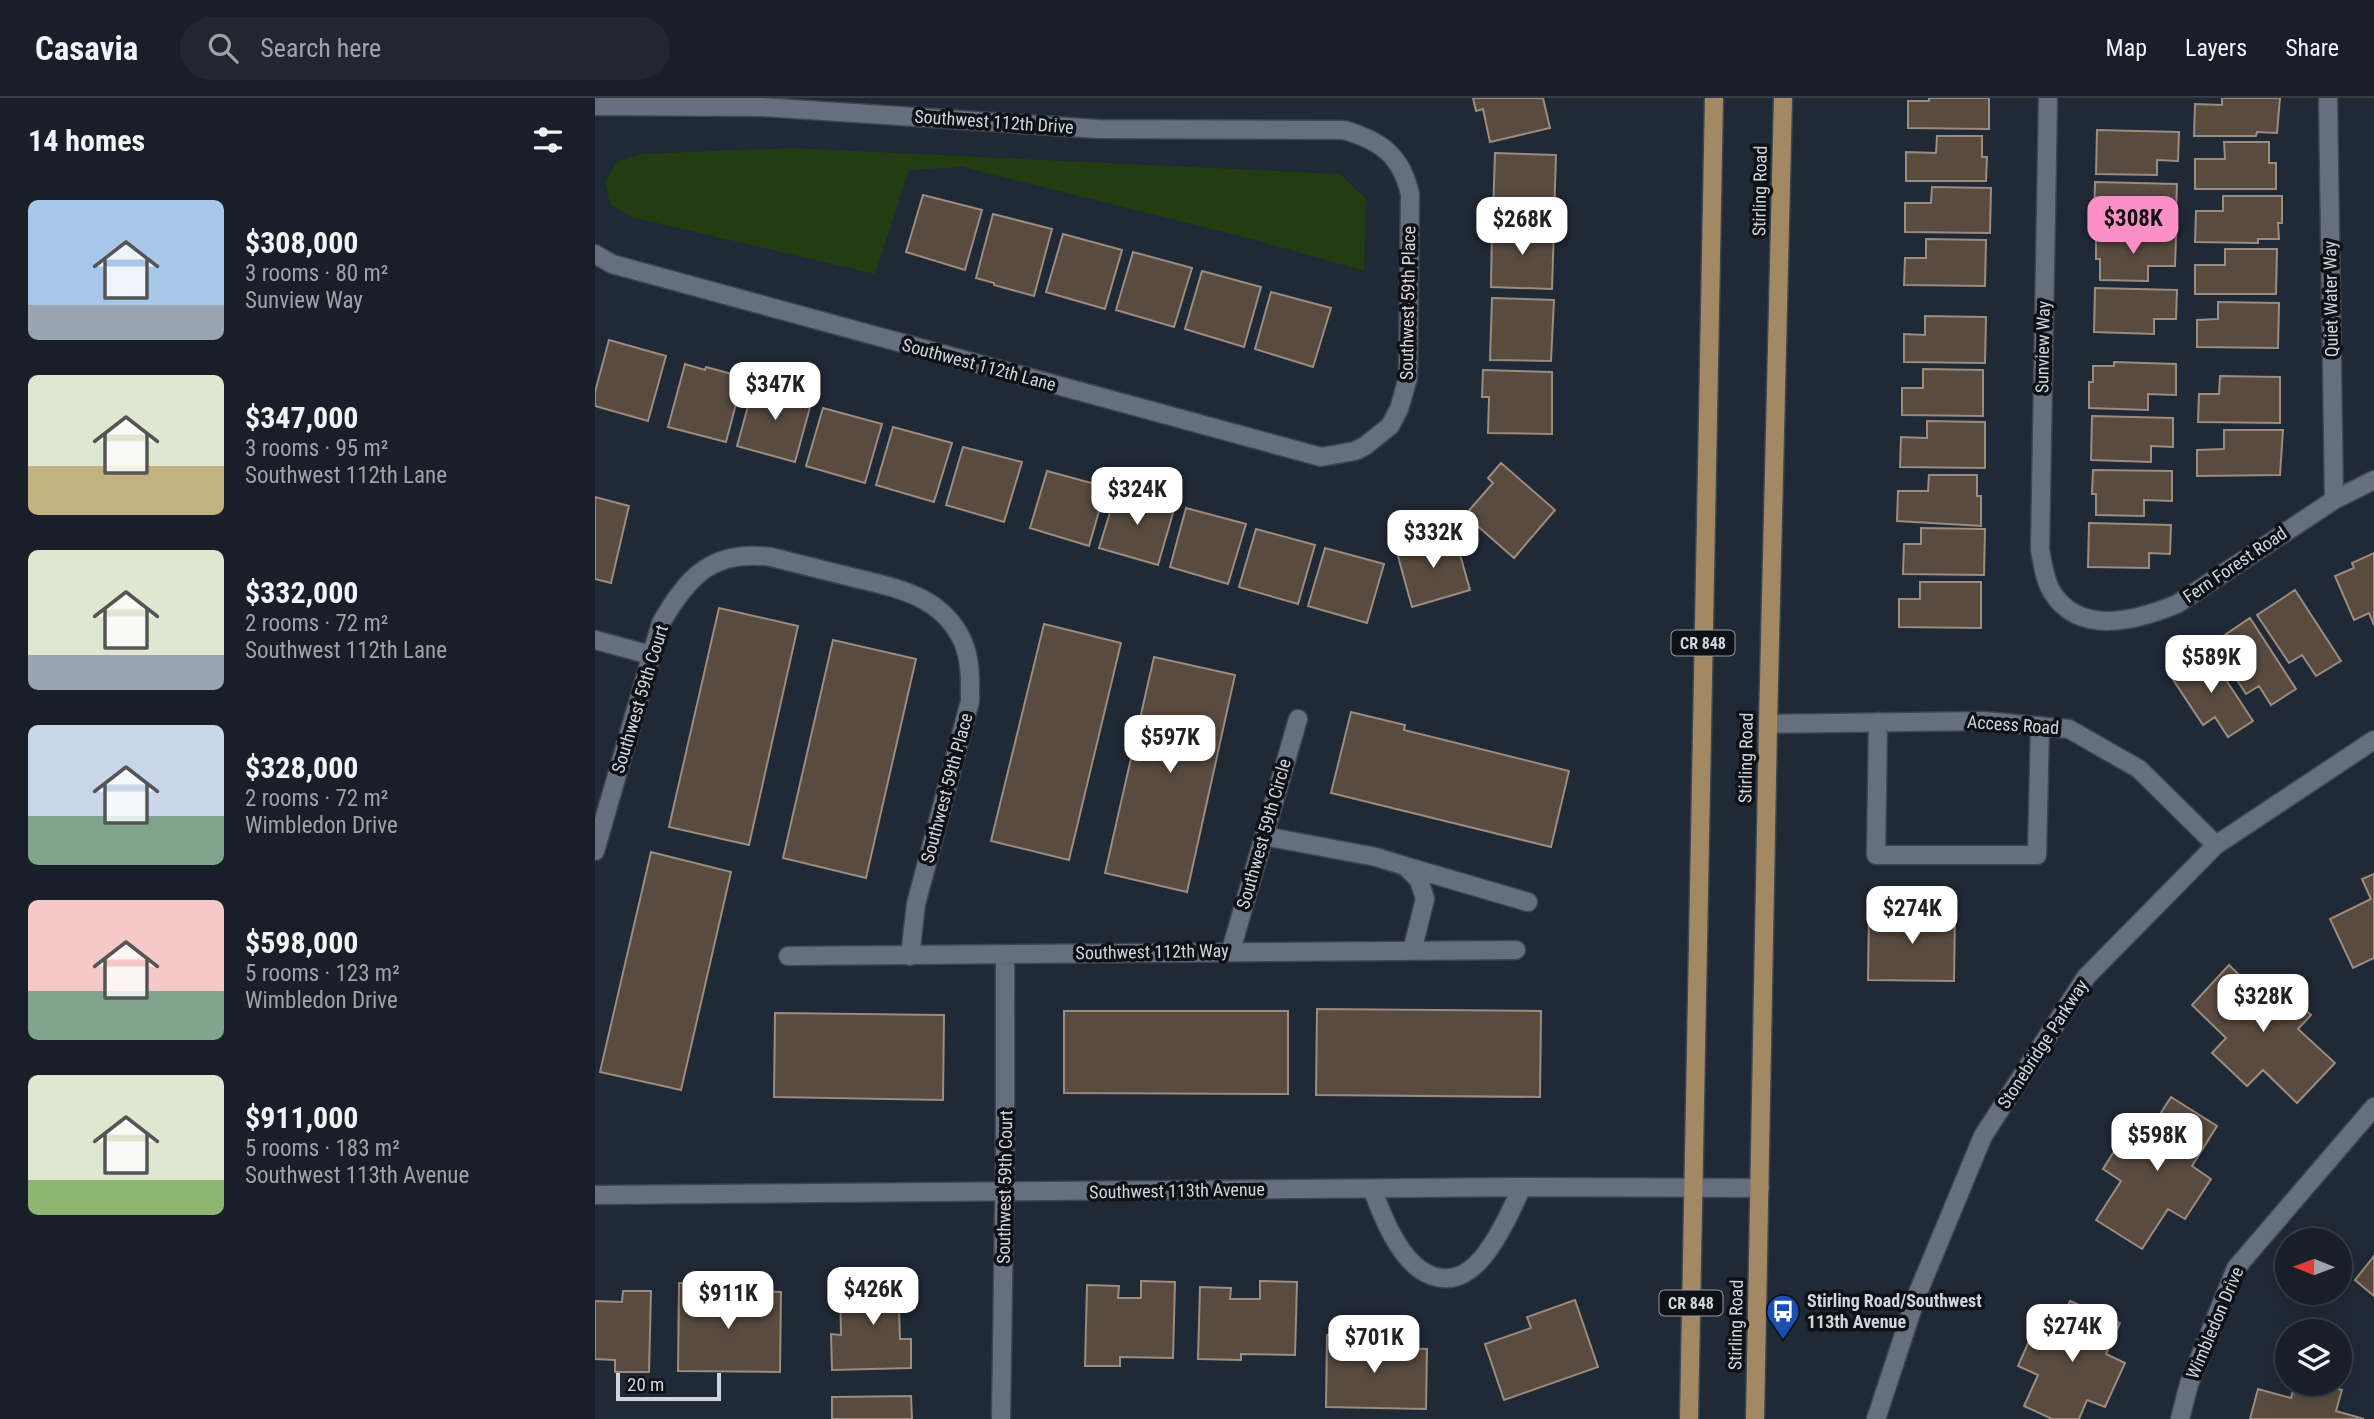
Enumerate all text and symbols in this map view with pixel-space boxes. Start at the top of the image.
search box [180,17,670,80]
text: Casavia [35,29,138,68]
icon: search [204,29,242,67]
text: Search here [260,33,381,63]
text: Map [2106,34,2147,62]
text: Layers [2185,34,2247,62]
text: Share [2285,34,2339,62]
street label: Southwest 112th Drive [914,105,1074,138]
icon: filters [529,121,567,159]
text: 14 homes [28,123,145,158]
street label: Stirling Road [1748,146,1771,236]
pin: $308K [2084,197,2182,256]
pin: $268K [1473,198,1571,257]
text: $308K [2103,205,2163,232]
text: $268K [1492,206,1552,233]
text: $308,000 [245,225,358,260]
street label: Southwest 59th Place [1396,226,1419,380]
icon: home [84,228,168,312]
street label: Quiet Water Way [2319,240,2342,357]
text: 3 rooms · 80 m² [245,260,388,287]
text: Sunview Way [245,287,363,314]
street label: Sunview Way [2031,300,2054,393]
street label: Southwest 112th Lane [900,334,1058,395]
pin: $347K [726,362,824,422]
text: $347K [745,371,805,398]
text: $347,000 [245,400,358,435]
icon: home [84,403,168,487]
text: 3 rooms · 95 m² [245,435,388,462]
text: Southwest 112th Lane [245,462,447,489]
pin: $324K [1088,468,1186,527]
text: $324K [1107,476,1167,503]
pin: $332K [1384,510,1482,570]
text: $332K [1403,519,1463,546]
street label: Fern Forest Road [2179,522,2290,607]
text: $332,000 [245,575,358,610]
icon: home [84,578,168,662]
text: 2 rooms · 72 m² [245,610,388,637]
street label: Southwest 59th Court [607,622,672,776]
road number: CR 848 [1671,630,1735,656]
pin: $589K [2162,636,2260,695]
text: Southwest 112th Lane [245,637,447,664]
text: $589K [2181,644,2241,671]
street label: Southwest 59th Place [916,711,977,865]
street label: Access Road [1966,711,2060,738]
street label: Stirling Road [1734,713,1757,803]
pin: $597K [1121,716,1219,775]
text: $597K [1140,724,1200,751]
text: $328,000 [245,750,358,785]
icon: home [84,753,168,837]
street label: Southwest 59th Circle [1232,756,1295,911]
text: 2 rooms · 72 m² [245,785,388,812]
text: Wimbledon Drive [245,812,398,839]
pin: $274K [1863,886,1961,946]
text: $274K [1882,895,1942,922]
text: $598,000 [245,925,358,960]
icon: home [84,928,168,1012]
street label: Southwest 112th Way [1075,940,1229,963]
text: 5 rooms · 123 m² [245,960,400,987]
pin: $328K [2214,974,2312,1034]
street label: Stonebridge Parkway [1993,975,2092,1112]
text: $328K [2233,983,2293,1010]
text: Wimbledon Drive [245,987,398,1014]
text: $911,000 [245,1100,358,1135]
icon: home [84,1103,168,1187]
street label: Southwest 59th Court [993,1110,1016,1264]
pin: $598K [2108,1114,2206,1173]
text: $598K [2127,1122,2187,1149]
text: 5 rooms · 183 m² [245,1135,400,1162]
text: Southwest 113th Avenue [245,1162,469,1189]
street label: Southwest 113th Avenue [1089,1178,1265,1203]
north arrow [2275,1228,2352,1306]
map controls [2275,1228,2352,1396]
street label: Wimbledon Drive [2182,1264,2248,1382]
pin: $426K [824,1268,922,1327]
pin: $911K [679,1272,777,1331]
text: $426K [843,1276,903,1303]
text: $911K [698,1280,758,1307]
street label: Stirling Road [1724,1280,1747,1370]
road number: CR 848 [1659,1290,1723,1316]
place label: Stirling Road/Southwest 113th Avenue [1807,1290,1982,1332]
bus stop icon: Stirling Road/Southwest 113th Avenue [1764,1292,1802,1341]
pin: $274K [2023,1304,2121,1364]
text: $274K [2042,1313,2102,1340]
pin: $701K [1325,1316,1423,1375]
button: layers [2275,1319,2352,1396]
text: $701K [1344,1324,1404,1351]
scale bar [616,1370,721,1402]
text: 20 m [627,1373,664,1396]

